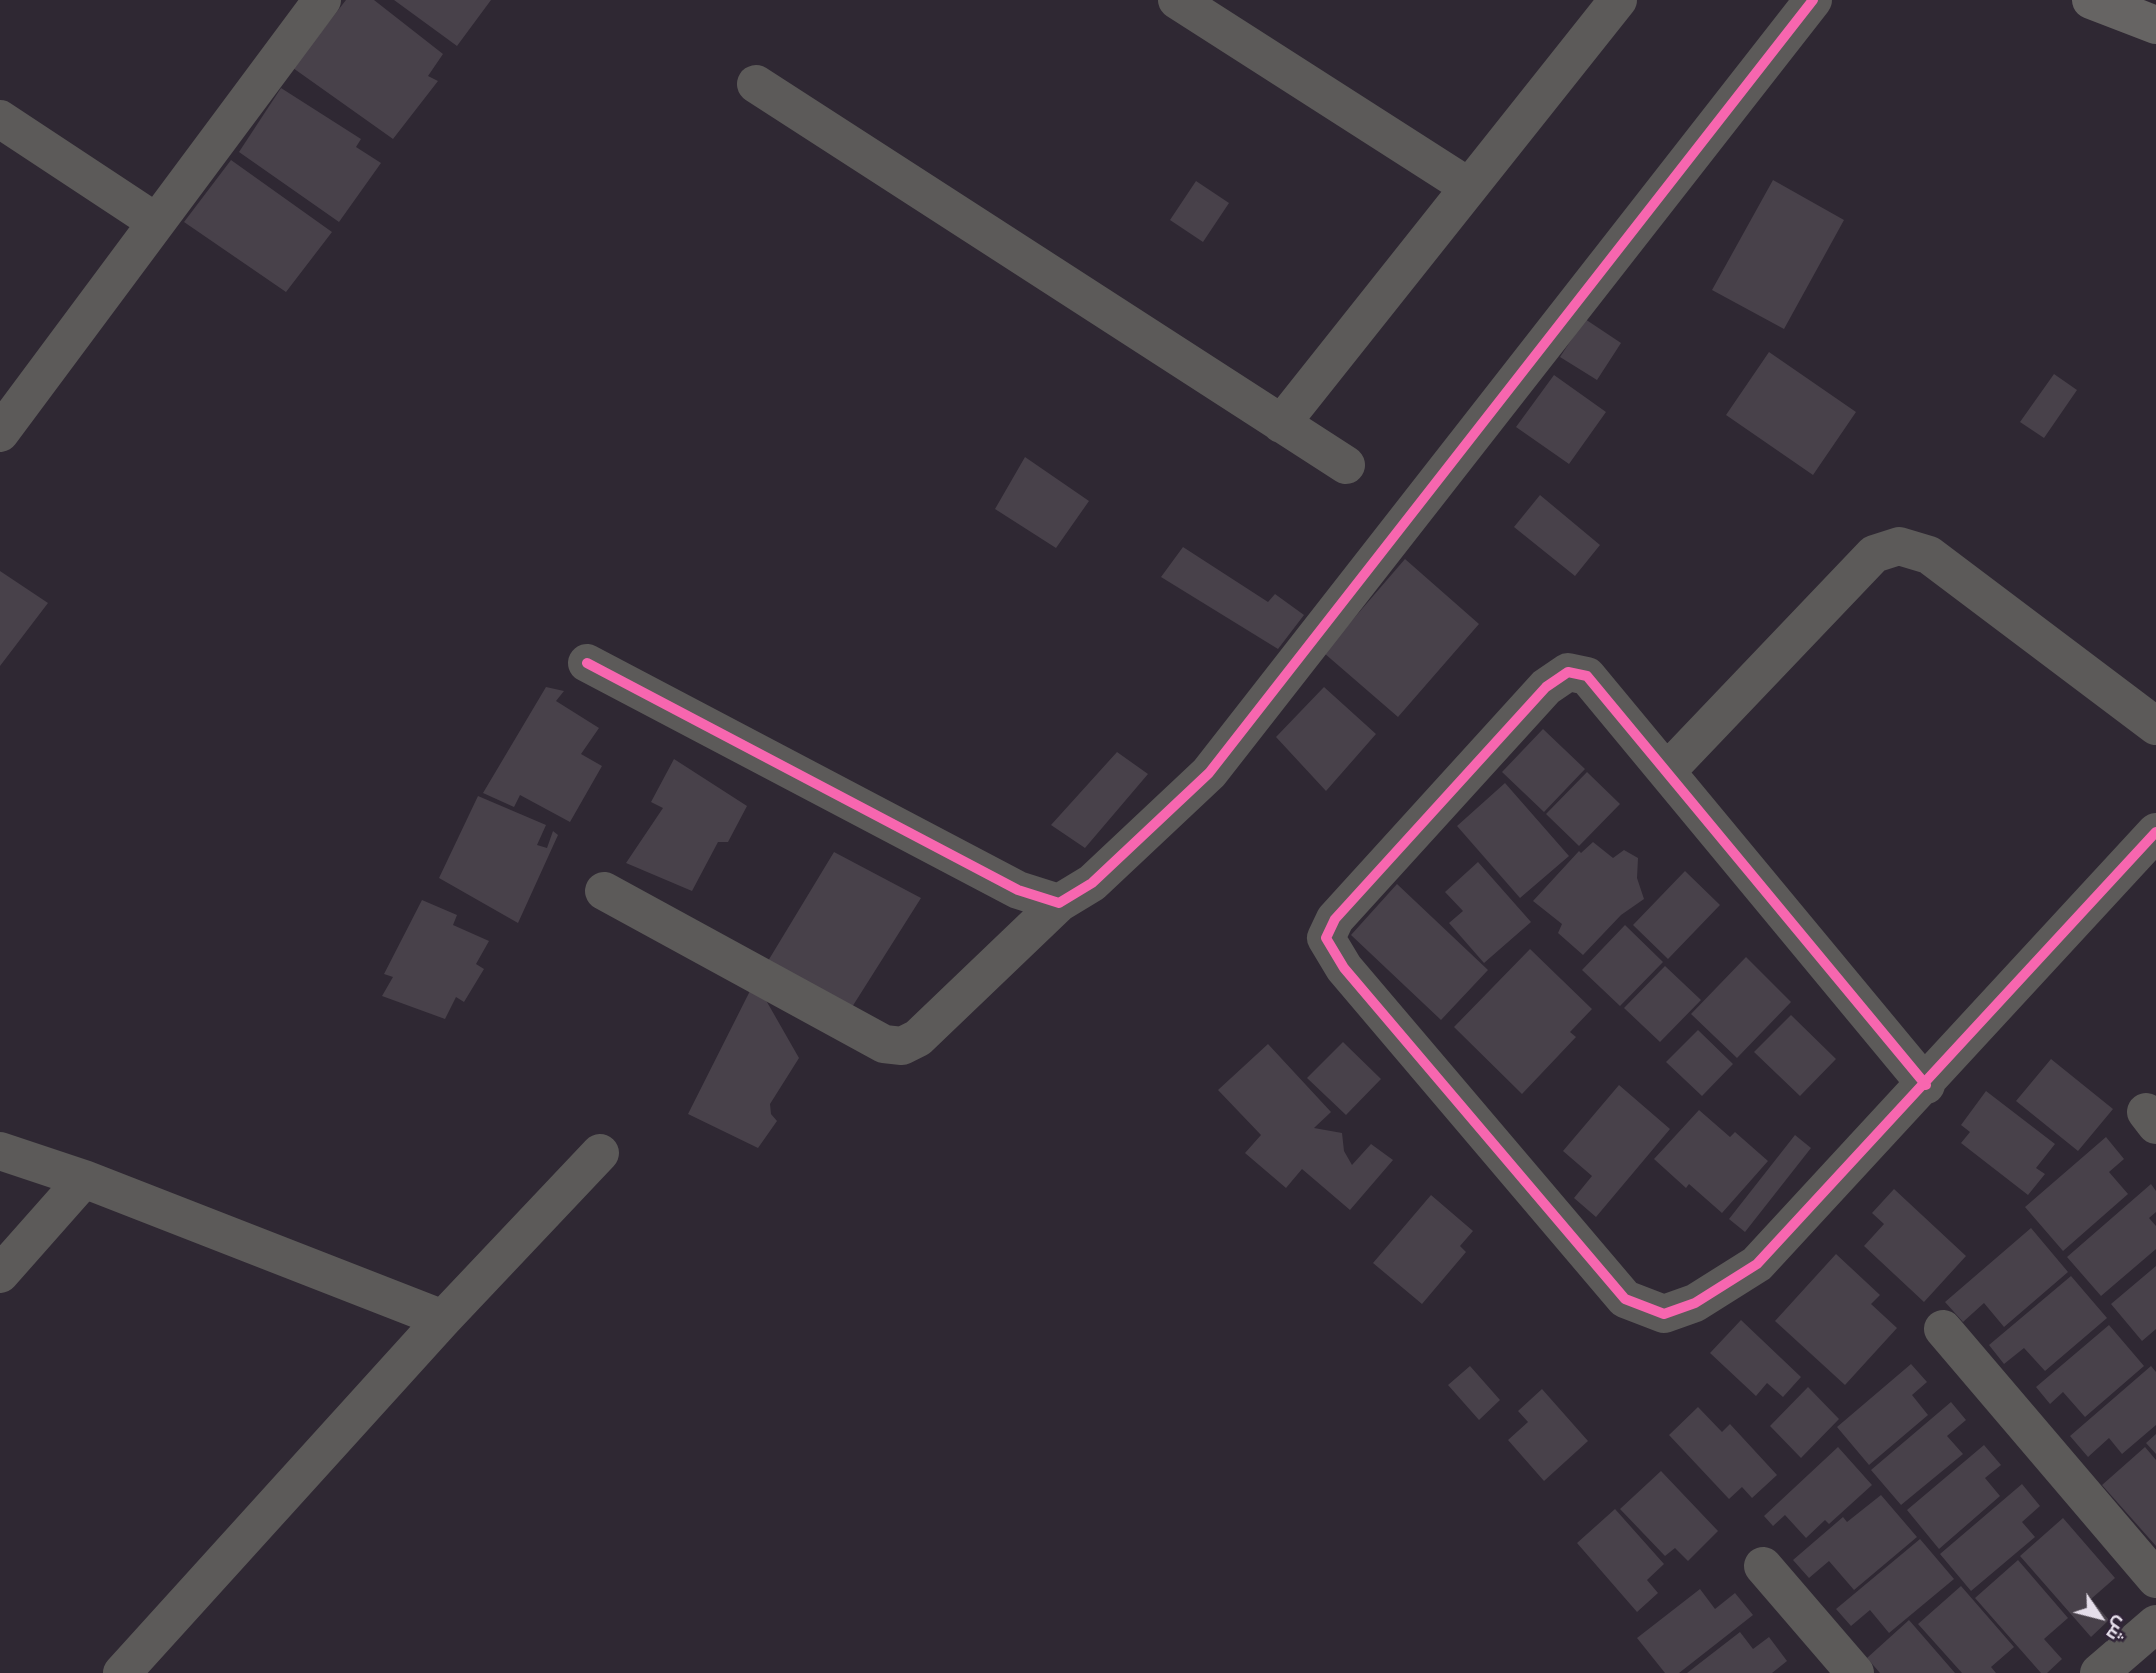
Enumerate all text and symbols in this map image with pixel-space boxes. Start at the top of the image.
north arrow [2065,1582,2135,1652]
text: ش [2101,1613,2134,1646]

